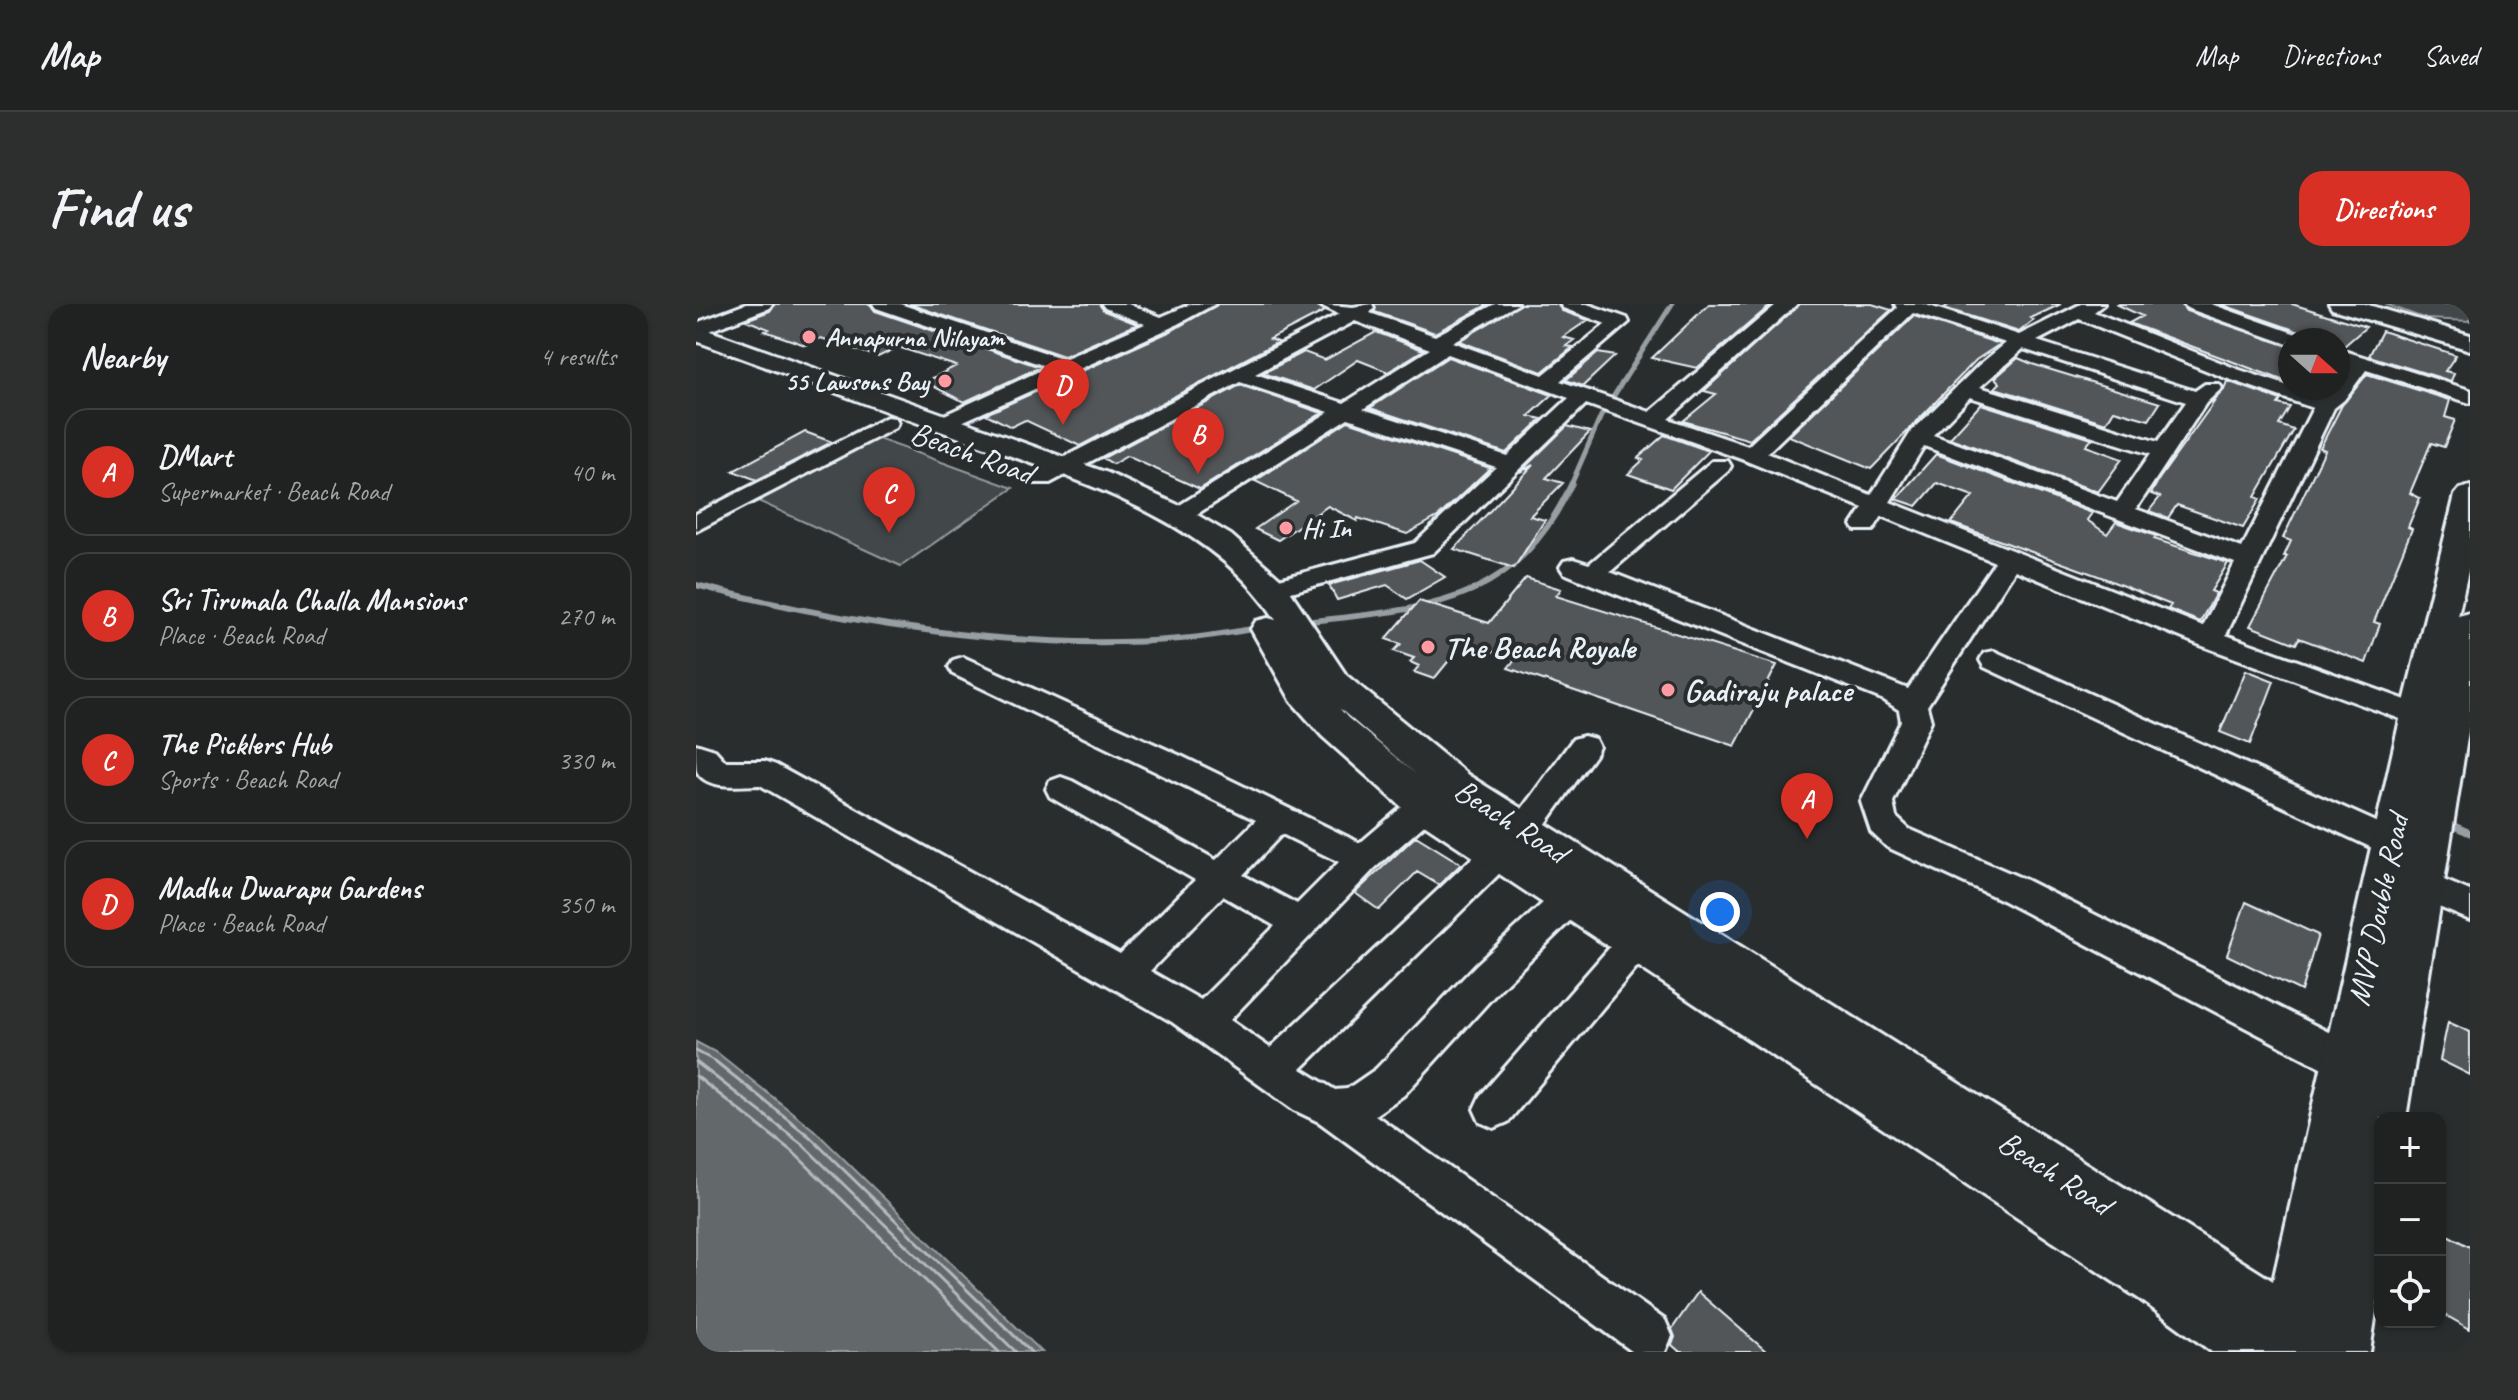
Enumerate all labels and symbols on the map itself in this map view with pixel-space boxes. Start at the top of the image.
place label: Annapurna Nilayam [825,321,1006,354]
marker: Annapurna Nilayam [800,328,818,346]
north arrow [2278,328,2350,400]
pin: D [1037,359,1089,425]
place label: 55 Lawsons Bay [785,365,931,398]
marker: 55 Lawsons Bay [936,372,954,390]
pin: B [1172,408,1224,474]
street label: Beach Road [905,412,1043,496]
pin: C [863,467,915,533]
place label: Hi In [1302,512,1352,545]
marker: Hi In [1277,519,1295,537]
place label: The Beach Royale [1444,627,1637,668]
marker: The Beach Royale [1419,638,1437,656]
place label: Gadiraju palace [1684,670,1855,711]
marker: Gadiraju palace [1659,681,1677,699]
street label: Beach Road [1446,769,1579,875]
pin: A [1781,773,1833,839]
street label: MVP Double Road [2338,806,2419,1009]
your location [1700,892,1740,932]
street label: Beach Road [1990,1121,2123,1227]

